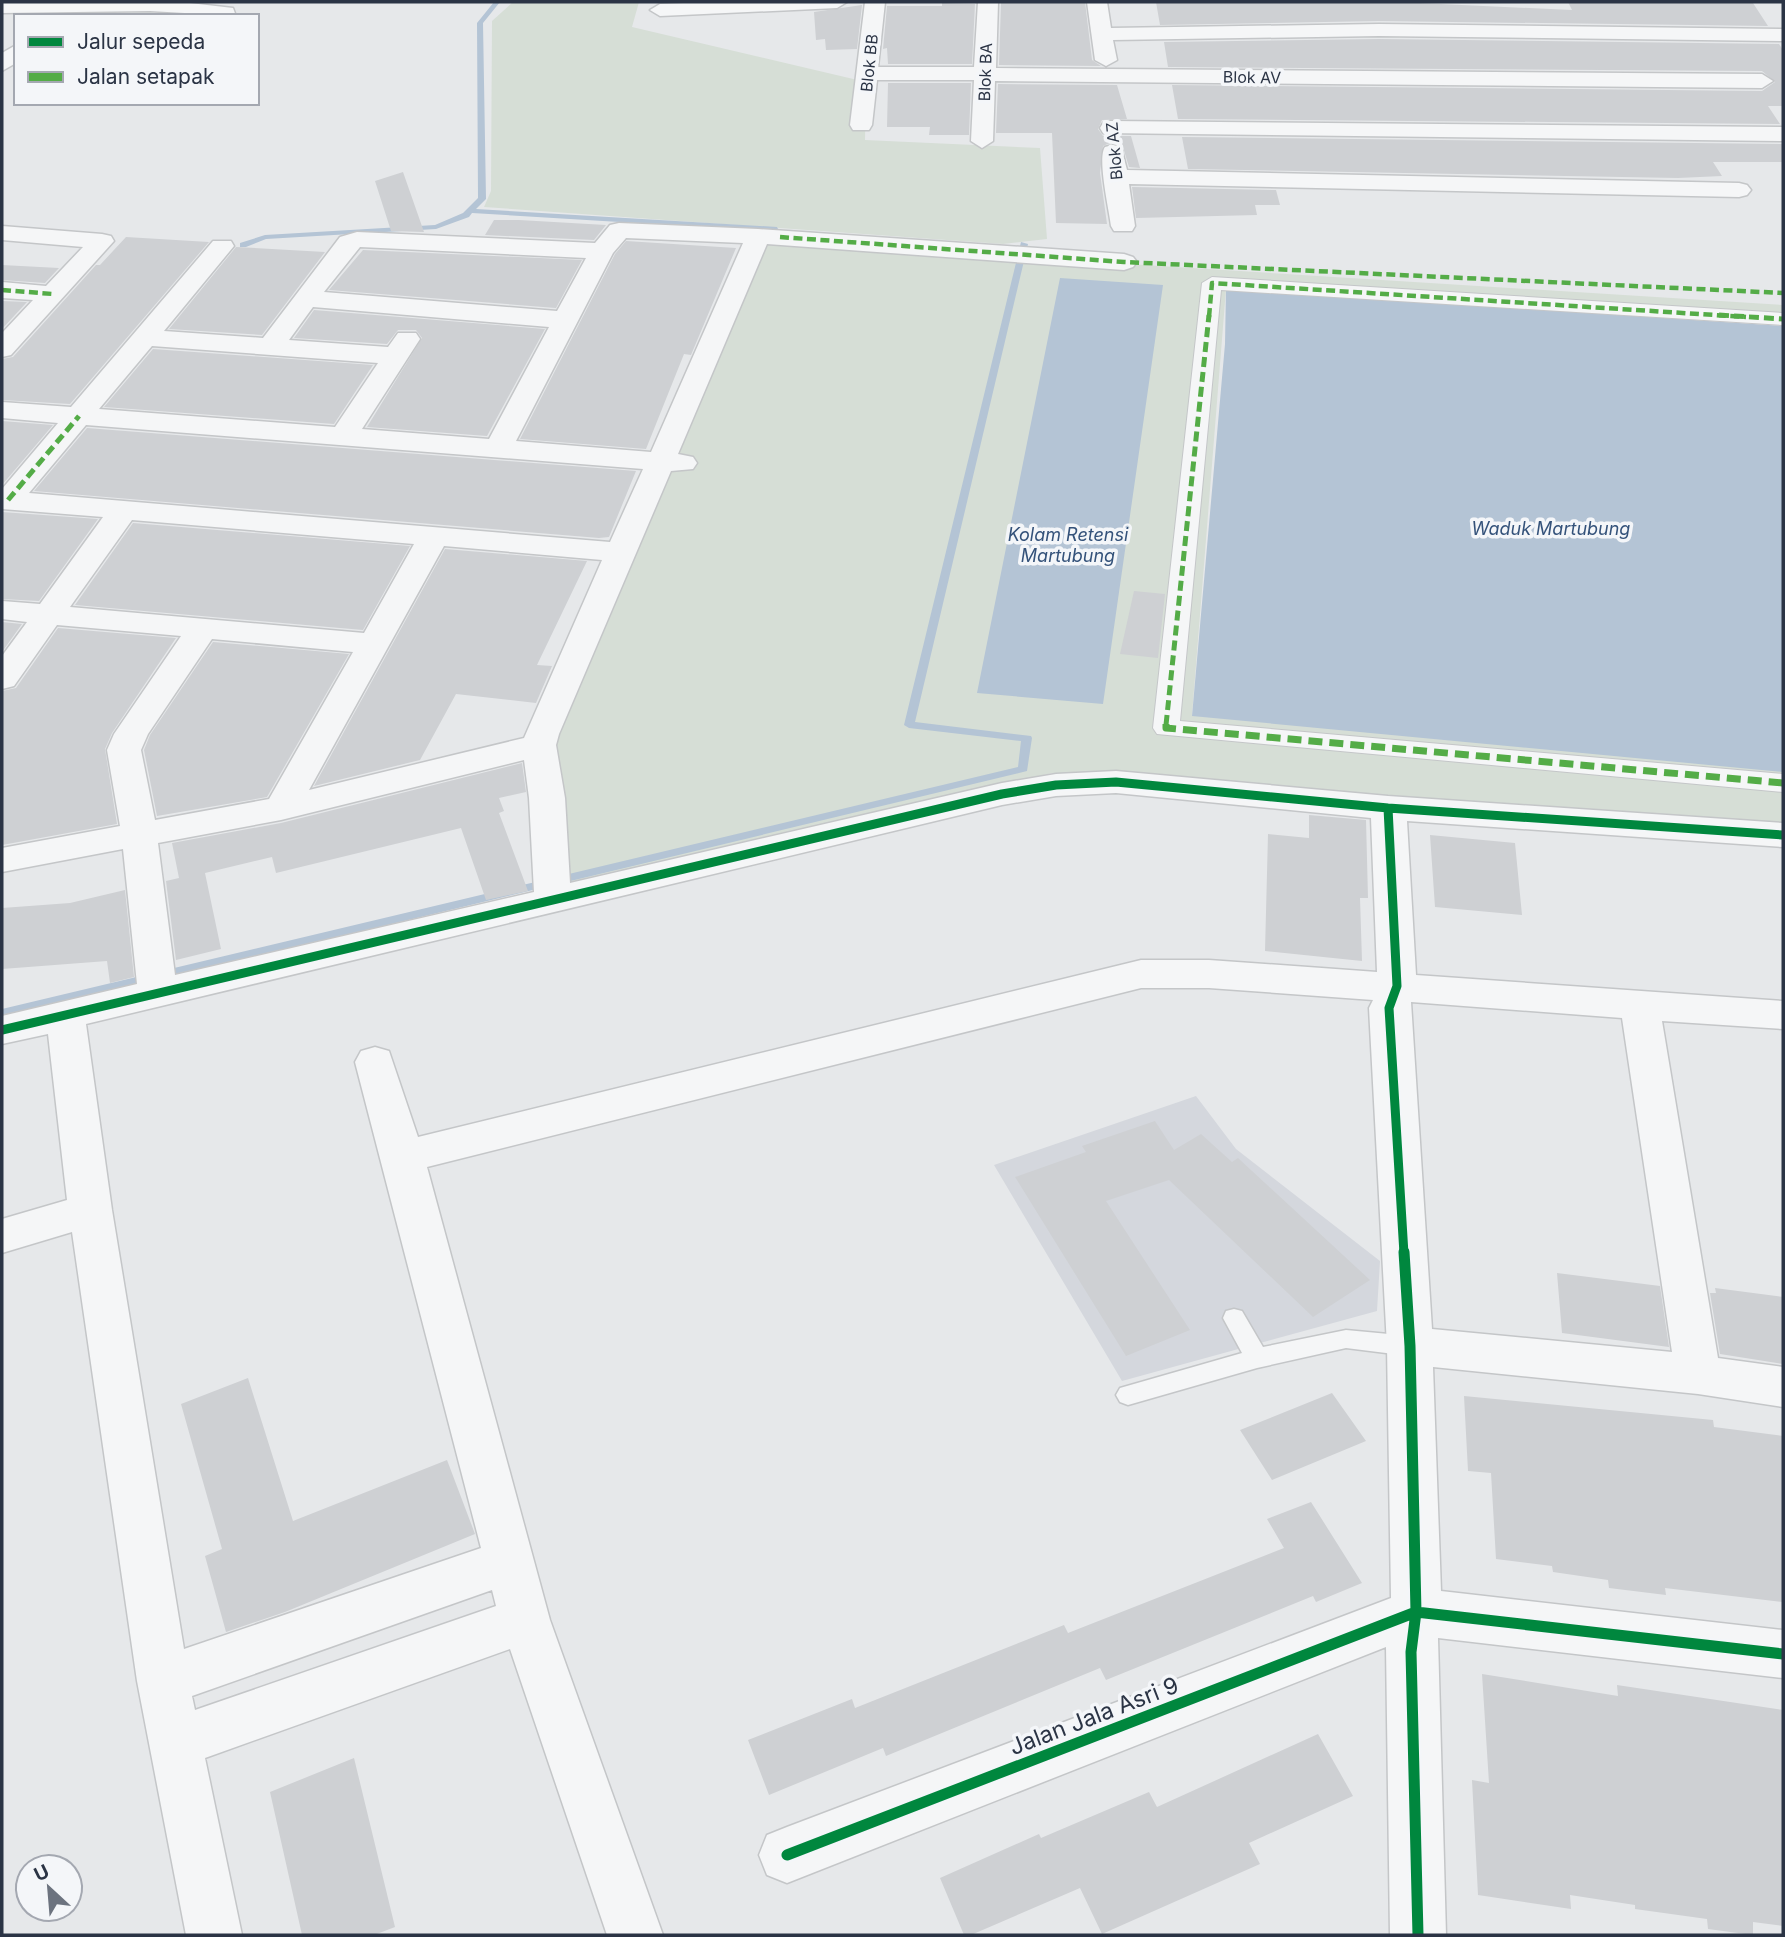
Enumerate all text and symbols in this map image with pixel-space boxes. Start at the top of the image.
legend [14,14,259,105]
text: Jalur sepeda [77,29,205,54]
street label: Blok BB [856,33,882,93]
street label: Blok BA [974,42,996,102]
text: Jalan setapak [77,64,215,89]
street label: Blok AV [1223,66,1281,88]
street label: Blok AZ [1101,121,1127,181]
water label: Waduk Martubung [1472,518,1630,539]
water label: Kolam Retensi Martubung [1008,524,1129,566]
street label: Jalan Jala Asri 9 [1005,1671,1183,1761]
north arrow [14,1853,84,1923]
text: U [30,1860,53,1887]

